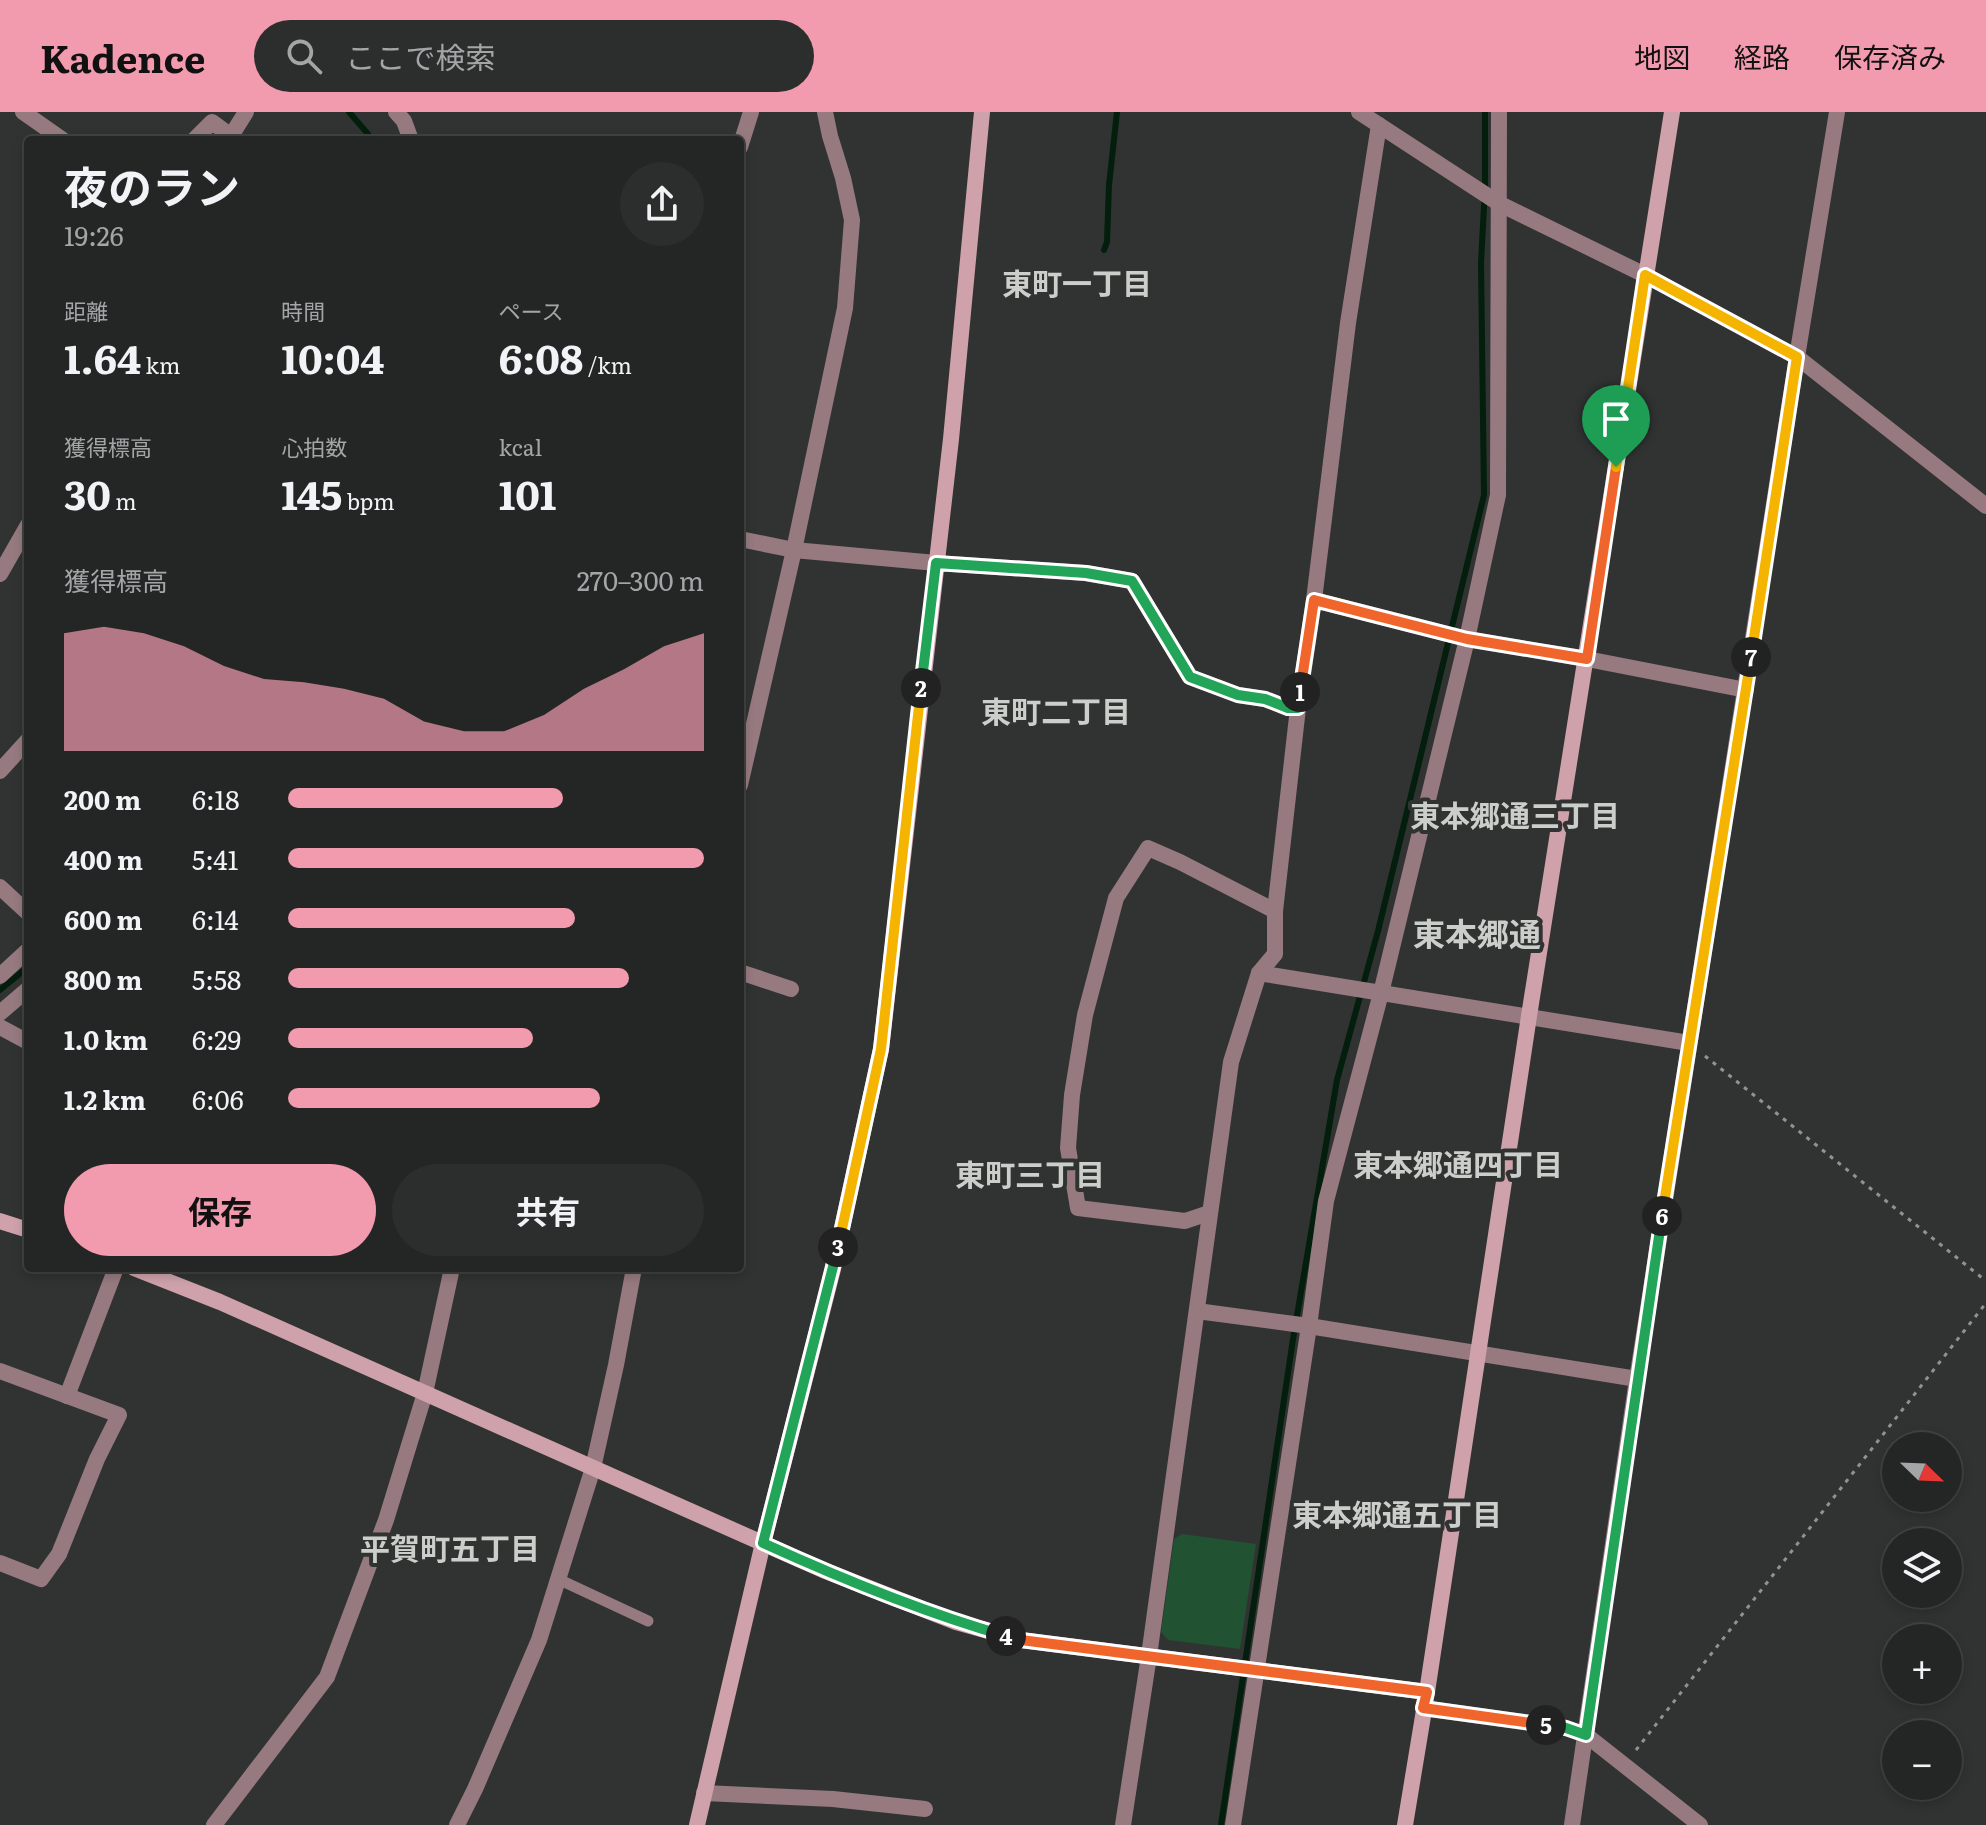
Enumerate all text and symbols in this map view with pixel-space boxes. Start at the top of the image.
search box [254,20,814,92]
text: Kadence [40,28,206,85]
icon: search [282,34,326,78]
text: ここで検索 [346,34,496,78]
text: 地図 [1634,35,1690,77]
text: 経路 [1734,35,1790,77]
text: 保存済み [1834,35,1946,77]
text: 夜のラン [64,152,240,218]
button: share [620,162,704,246]
text: 19:26 [64,215,124,254]
district label: 東町一丁目 [1002,260,1152,304]
text: 距離 [64,294,108,327]
text: 時間 [281,294,325,327]
text: ペース [499,294,564,327]
text: 1.64 [64,327,141,386]
text: 10:04 [281,327,384,386]
text: 6:08 [499,327,583,386]
text: km [141,348,180,381]
text: /km [583,348,632,381]
pin [1582,385,1650,467]
icon: arrive [1594,397,1638,441]
text: 獲得標高 [64,430,152,463]
text: 心拍数 [281,430,347,463]
text: kcal [499,430,542,463]
text: 30 [64,463,111,522]
text: 145 [281,463,342,522]
text: 101 [499,463,556,522]
text: m [111,484,137,517]
text: bpm [342,484,395,517]
text: 獲得標高 [64,560,168,599]
text: 270–300 m [577,560,704,599]
pin: 7 [1731,637,1771,677]
text: 7 [1745,640,1757,673]
pin: 2 [901,668,941,708]
text: 2 [915,671,927,704]
pin: 1 [1280,672,1320,712]
text: 1 [1295,675,1305,708]
district label: 東町二丁目 [981,688,1131,732]
text: 200 m [64,779,141,818]
text: 6:18 [192,779,240,818]
district label: 東本郷通三丁目 [1410,792,1620,836]
text: 400 m [64,839,143,878]
text: 5:41 [192,839,238,878]
text: 600 m [64,899,142,938]
text: 6:14 [192,899,239,938]
district label: 東本郷通 [1413,908,1541,956]
text: 800 m [64,959,142,998]
text: 5:58 [192,959,241,998]
text: 1.0 km [64,1019,148,1058]
text: 6:29 [192,1019,241,1058]
text: 1.2 km [64,1079,146,1118]
text: 6:06 [192,1079,244,1118]
district label: 東本郷通四丁目 [1353,1141,1563,1185]
district label: 東町三丁目 [955,1151,1105,1195]
button: 保存 [64,1164,376,1256]
button: 共有 [392,1164,704,1256]
pin: 6 [1642,1196,1682,1236]
text: 6 [1656,1199,1668,1232]
pin: 3 [818,1227,858,1267]
text: 3 [832,1230,844,1263]
north arrow [1882,1432,1962,1512]
map controls [1882,1432,1962,1800]
district label: 東本郷通五丁目 [1292,1491,1502,1535]
district label: 平賀町五丁目 [360,1525,540,1569]
button: layers [1882,1528,1962,1608]
pin: 4 [986,1616,1026,1656]
text: 4 [999,1619,1013,1652]
button: + [1882,1624,1962,1704]
pin: 5 [1526,1705,1566,1745]
text: 5 [1540,1708,1552,1741]
button: − [1882,1720,1962,1800]

